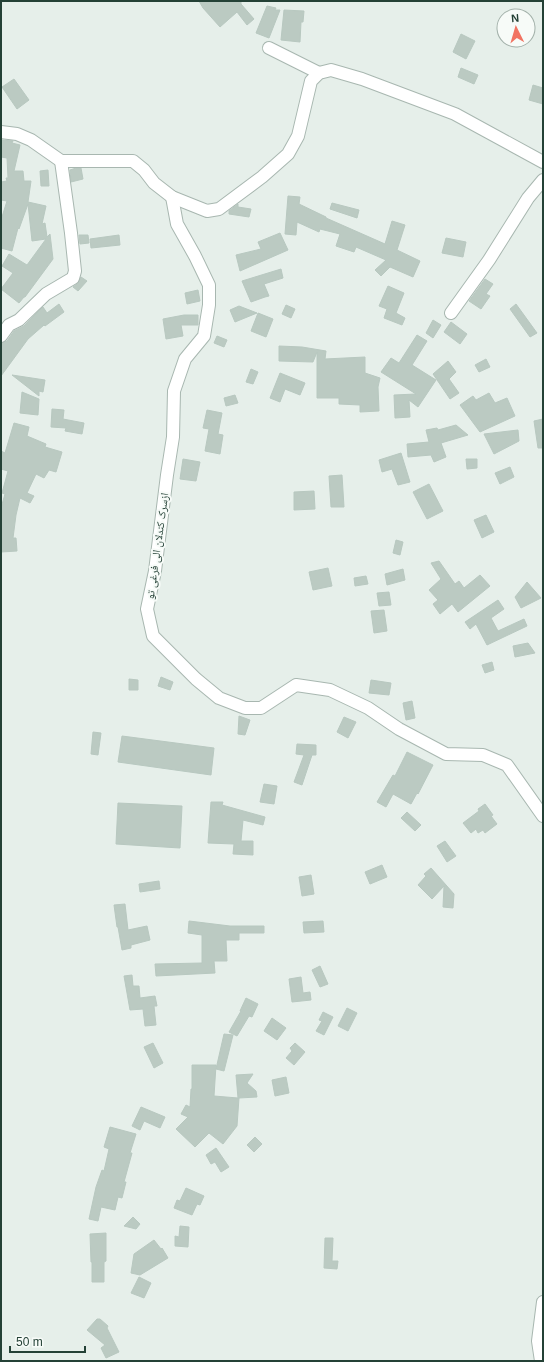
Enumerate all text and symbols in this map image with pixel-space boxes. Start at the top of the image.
north arrow [496,8,536,48]
text: N [511,12,520,24]
street label: ازسرک کندلان الی فرغی تو [144,492,171,600]
scale bar [10,1328,85,1354]
text: 50 m [16,1335,43,1349]

